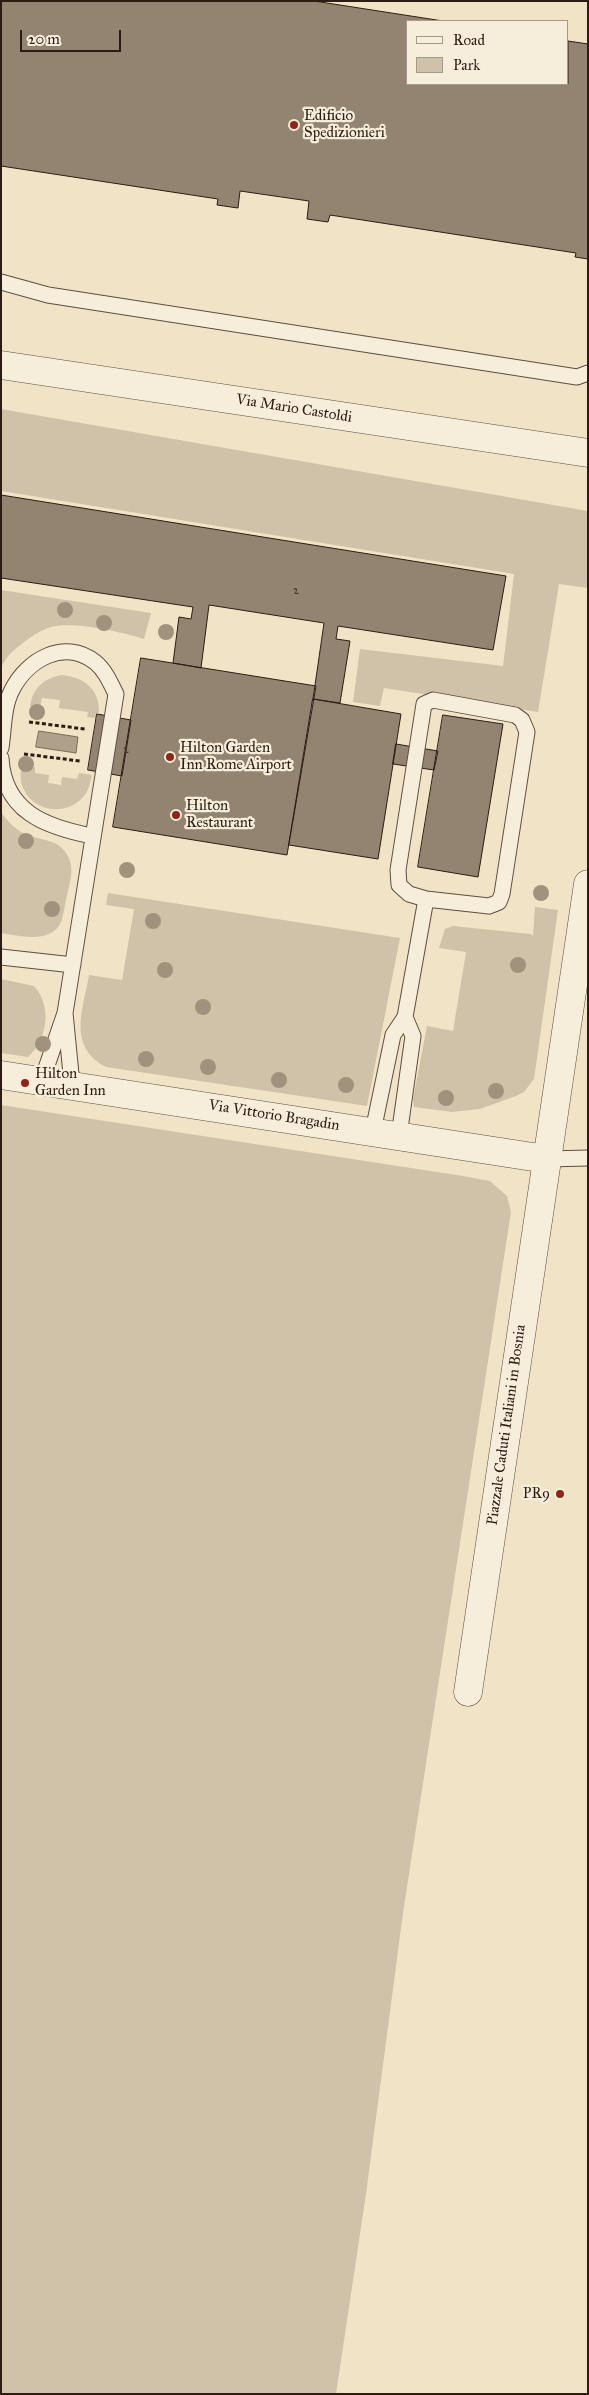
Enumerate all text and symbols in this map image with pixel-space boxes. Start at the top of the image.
scale bar [22,20,124,52]
legend [406,20,569,85]
text: 20 m [28,30,60,48]
text: Road [453,31,485,49]
text: Park [453,56,480,74]
place label: Edificio Spedizionieri [304,107,385,142]
marker: Edificio Spedizionieri [288,119,300,131]
street label: Via Mario Castoldi [235,391,353,427]
house number: 2 [293,584,299,598]
place label: Hilton Garden Inn Rome Airport [180,739,292,774]
house number: 2 [123,743,129,757]
marker: Hilton Garden Inn Rome Airport [164,751,176,763]
place label: Hilton Restaurant [186,797,253,832]
marker: Hilton Restaurant [170,809,182,821]
place label: Hilton Garden Inn [35,1065,106,1100]
marker: Hilton Garden Inn [19,1077,31,1089]
street label: Via Vittorio Bragadin [207,1097,341,1135]
street label: Piazzale Caduti Italiani in Bosnia [484,1324,530,1526]
place label: PR9 [523,1485,550,1503]
marker: PR9 [554,1488,566,1500]

